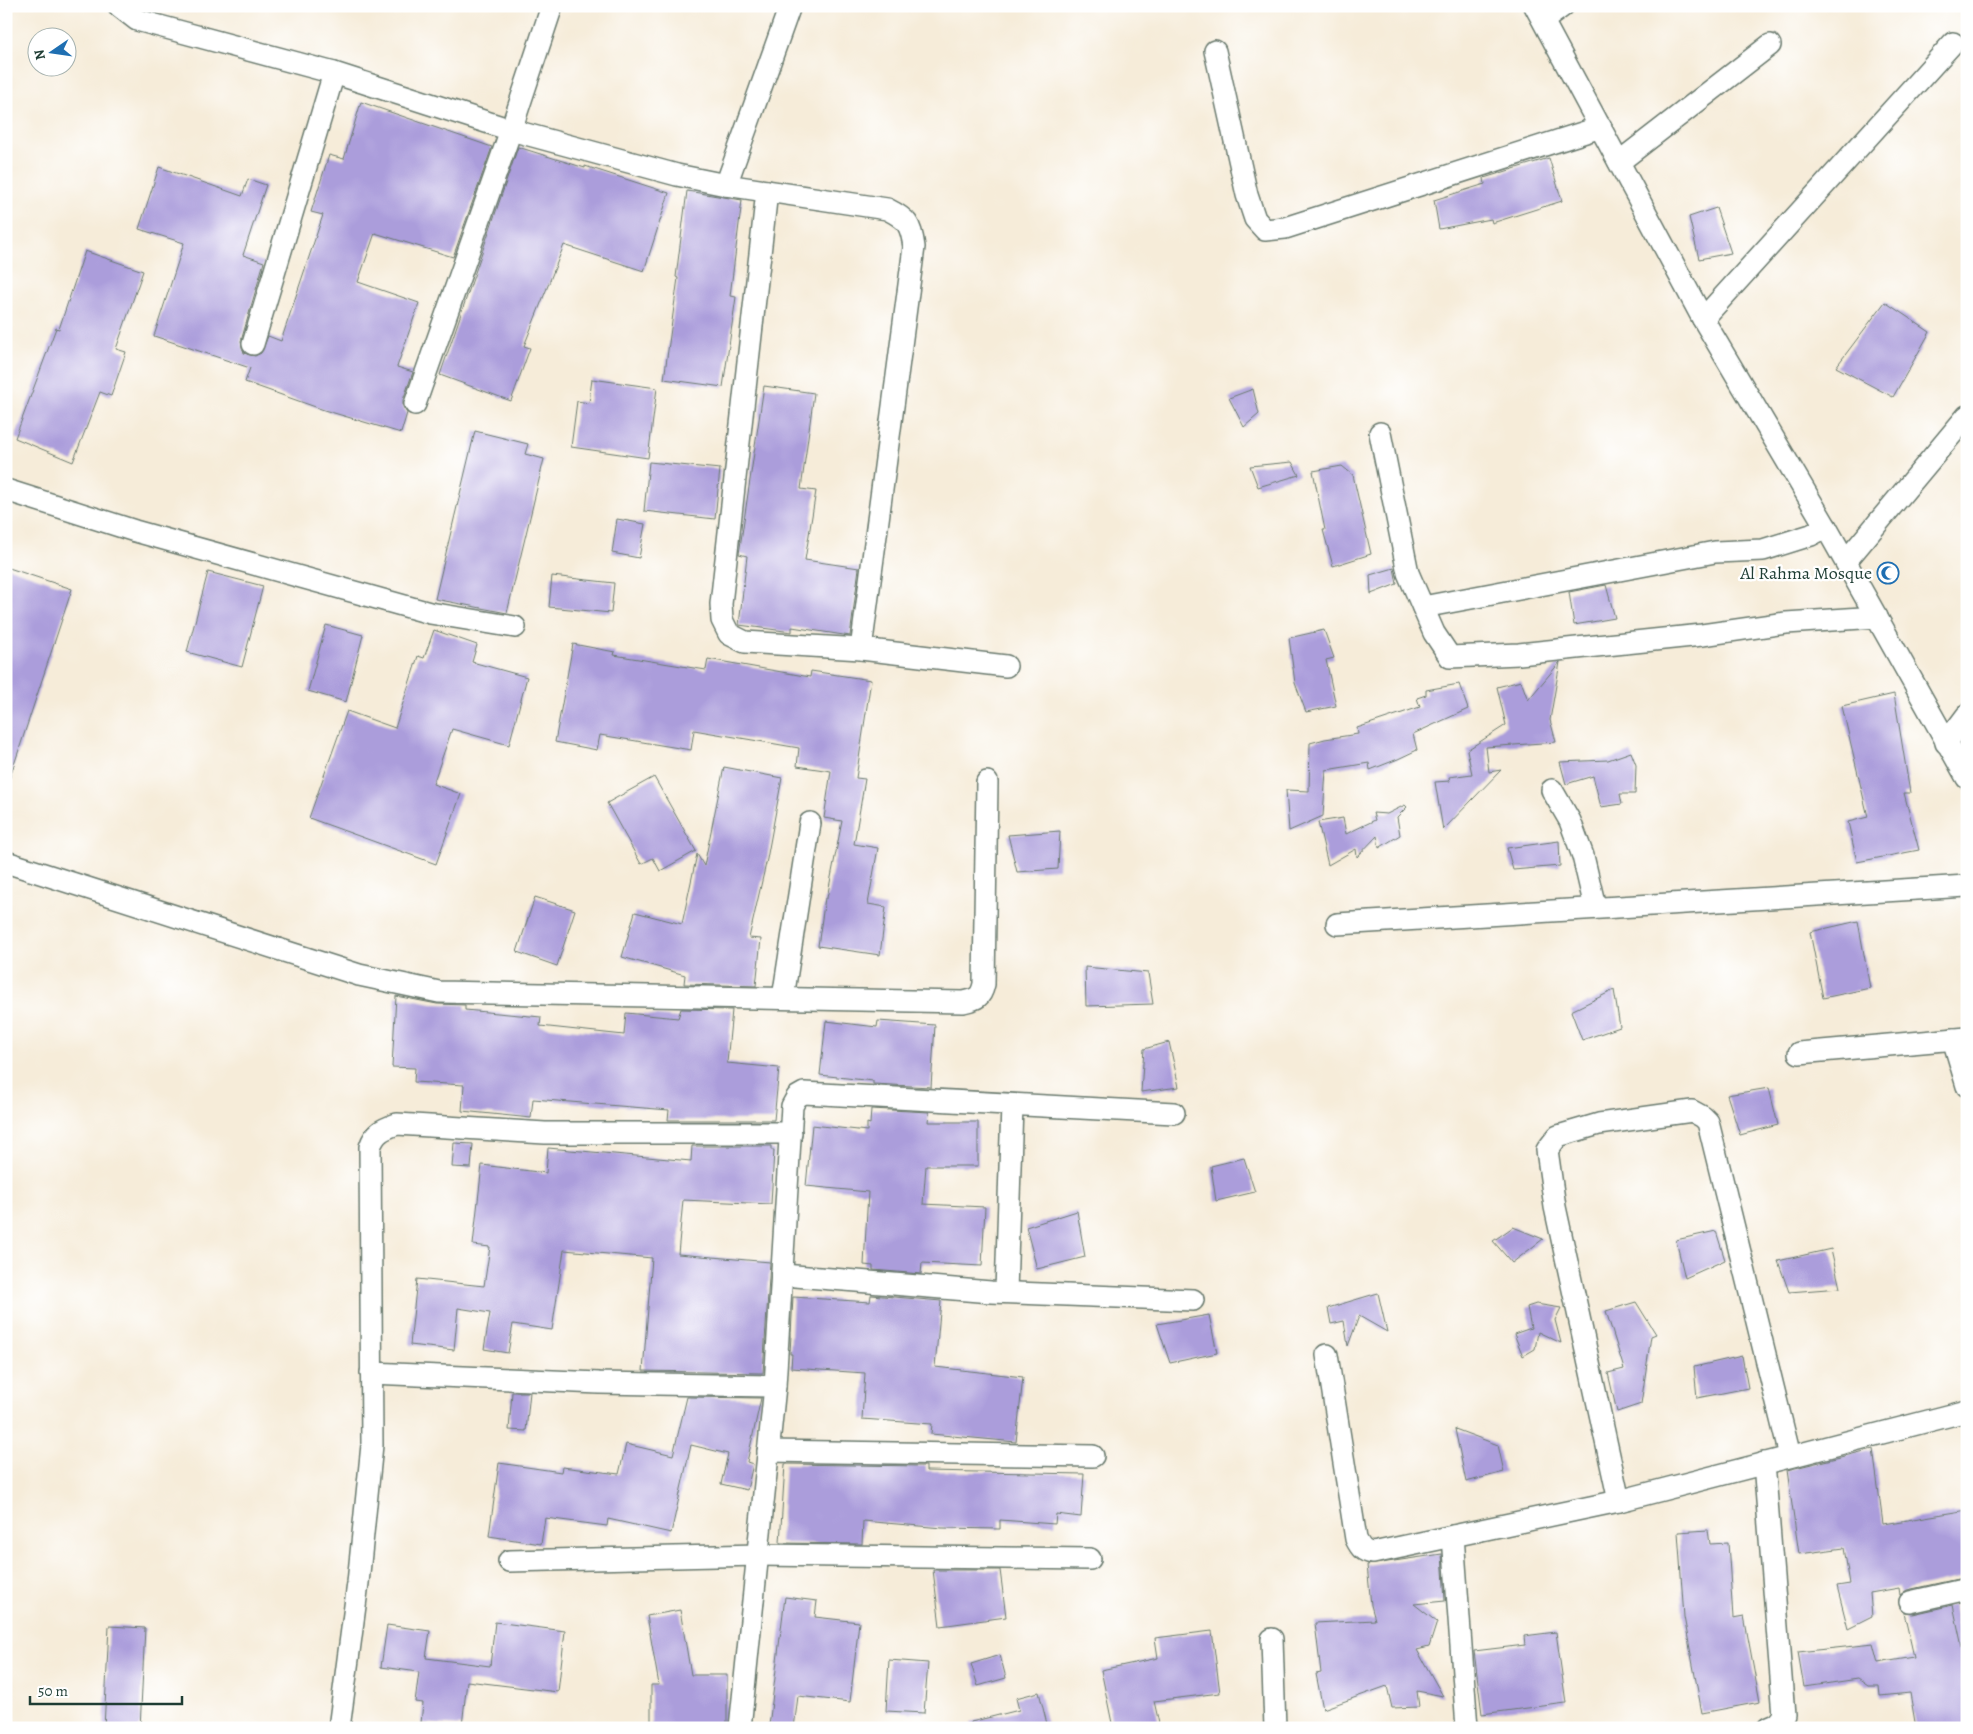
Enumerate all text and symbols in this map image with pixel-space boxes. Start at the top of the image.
north arrow [28,28,78,78]
text: N [29,48,50,62]
place label: Al Rahma Mosque [1739,561,1872,585]
mosque icon: Al Rahma Mosque [1876,561,1900,585]
scale bar [30,1674,182,1706]
text: 50 m [38,1681,68,1701]

